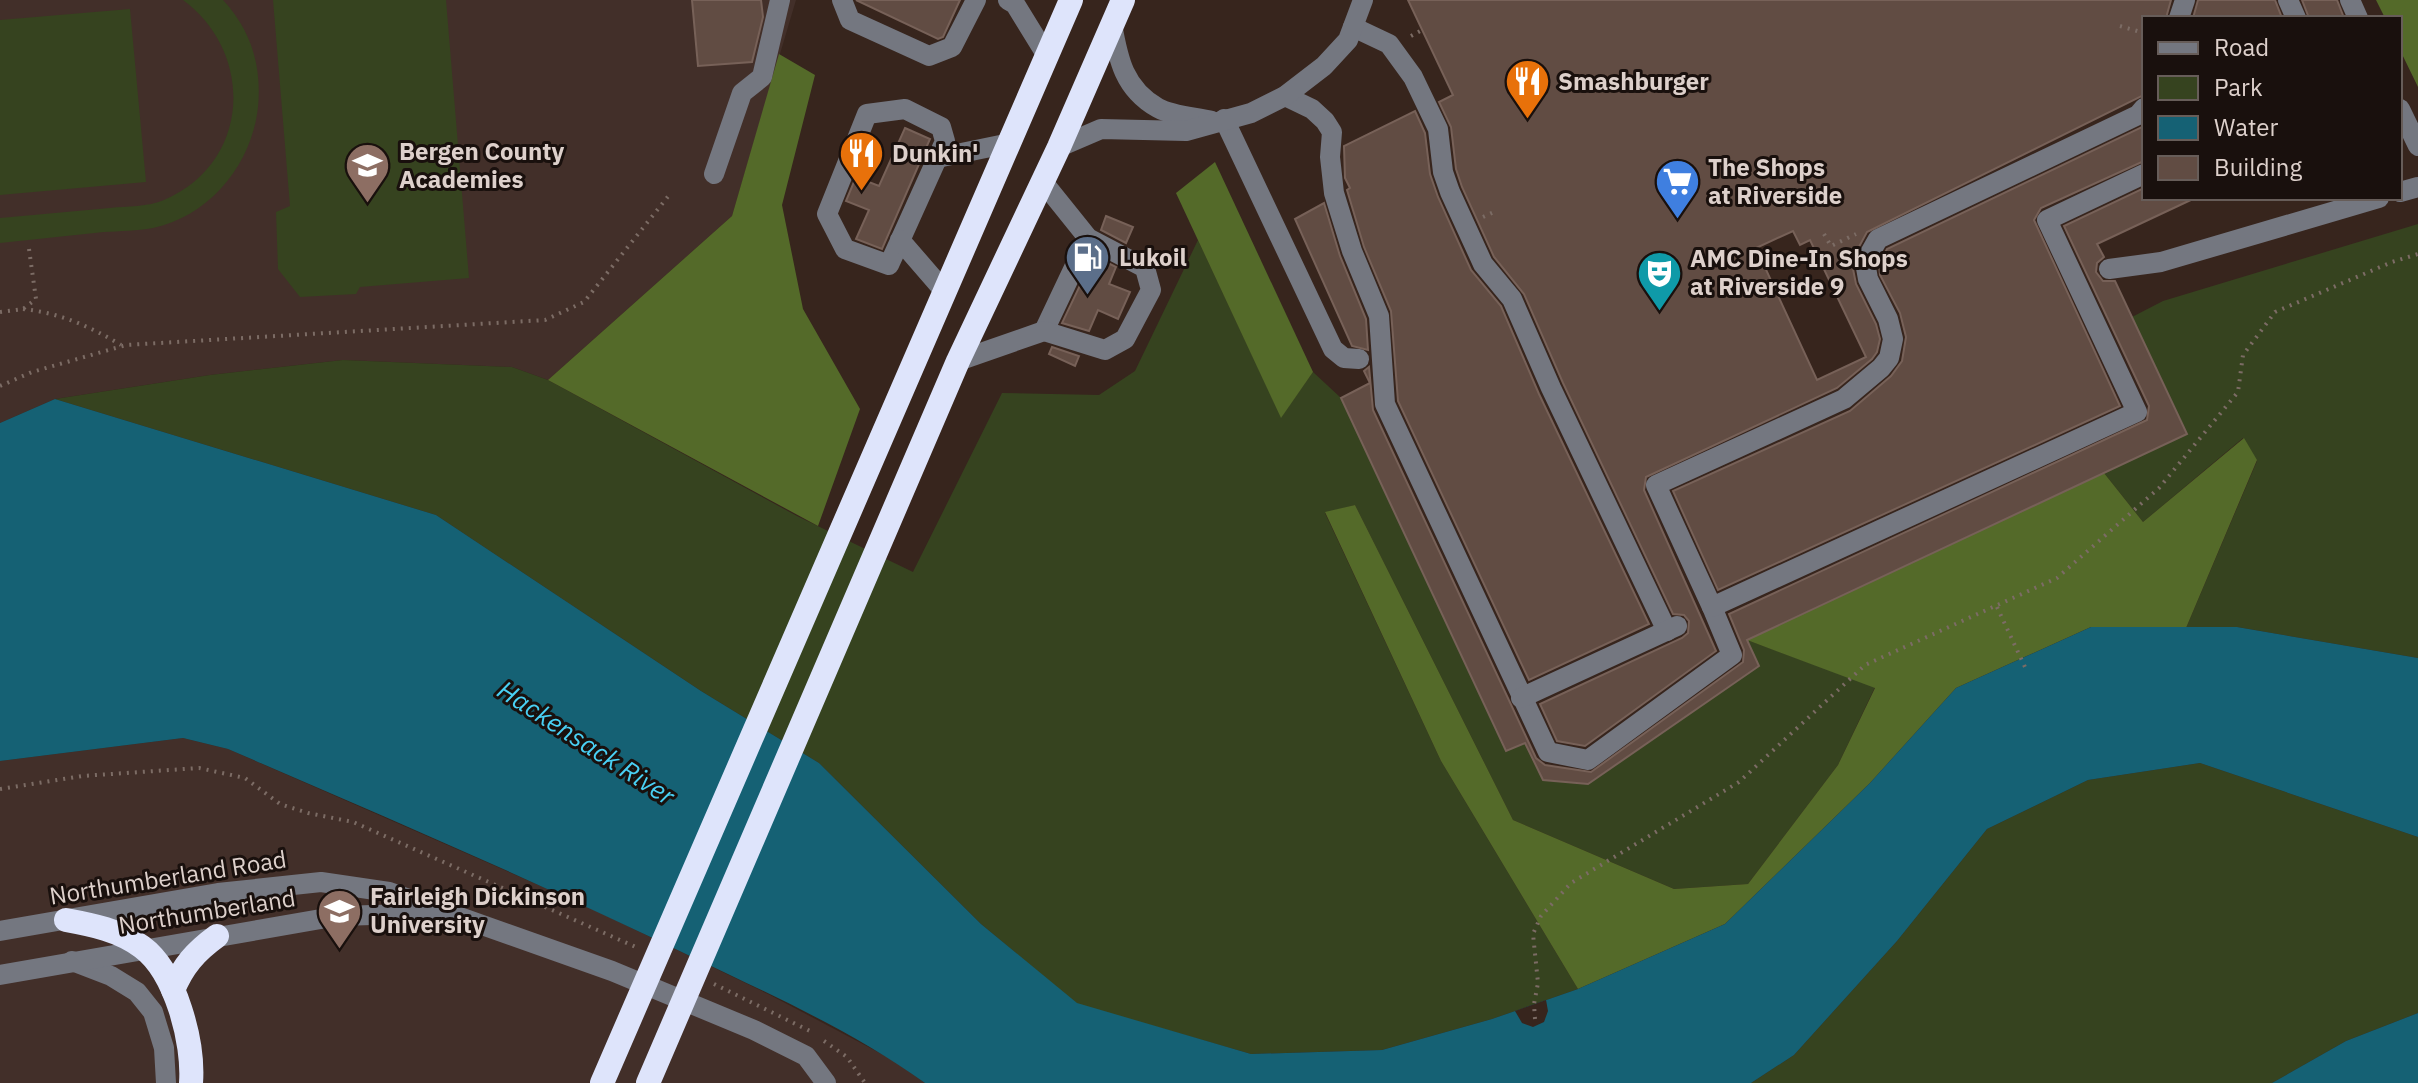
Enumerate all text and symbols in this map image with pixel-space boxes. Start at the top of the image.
legend [2142,16,2402,200]
text: Road [2214,31,2269,63]
restaurant icon: Smashburger [1503,58,1551,121]
place label: Smashburger [1558,65,1709,97]
text: Park [2214,71,2263,103]
text: Water [2214,111,2278,143]
restaurant icon: Dunkin' [837,130,885,193]
place label: Bergen County Academies [399,135,564,195]
place label: Dunkin' [892,137,978,169]
school or university icon: Bergen County Academies [344,142,392,205]
place label: The Shops at Riverside [1708,151,1842,211]
text: Building [2214,151,2302,183]
supermarket icon: The Shops at Riverside [1653,158,1701,221]
fuel station icon: Lukoil [1064,234,1112,297]
place label: Lukoil [1119,241,1187,273]
place label: AMC Dine-In Shops at Riverside 9 [1690,242,1908,302]
theatre icon: AMC Dine-In Shops at Riverside 9 [1635,249,1683,312]
water label: Hackensack River [491,672,683,813]
street label: Northumberland Road [47,845,289,911]
place label: Fairleigh Dickinson University [370,880,585,940]
street label: Northumberland [116,884,298,940]
school or university icon: Fairleigh Dickinson University [315,887,363,950]

